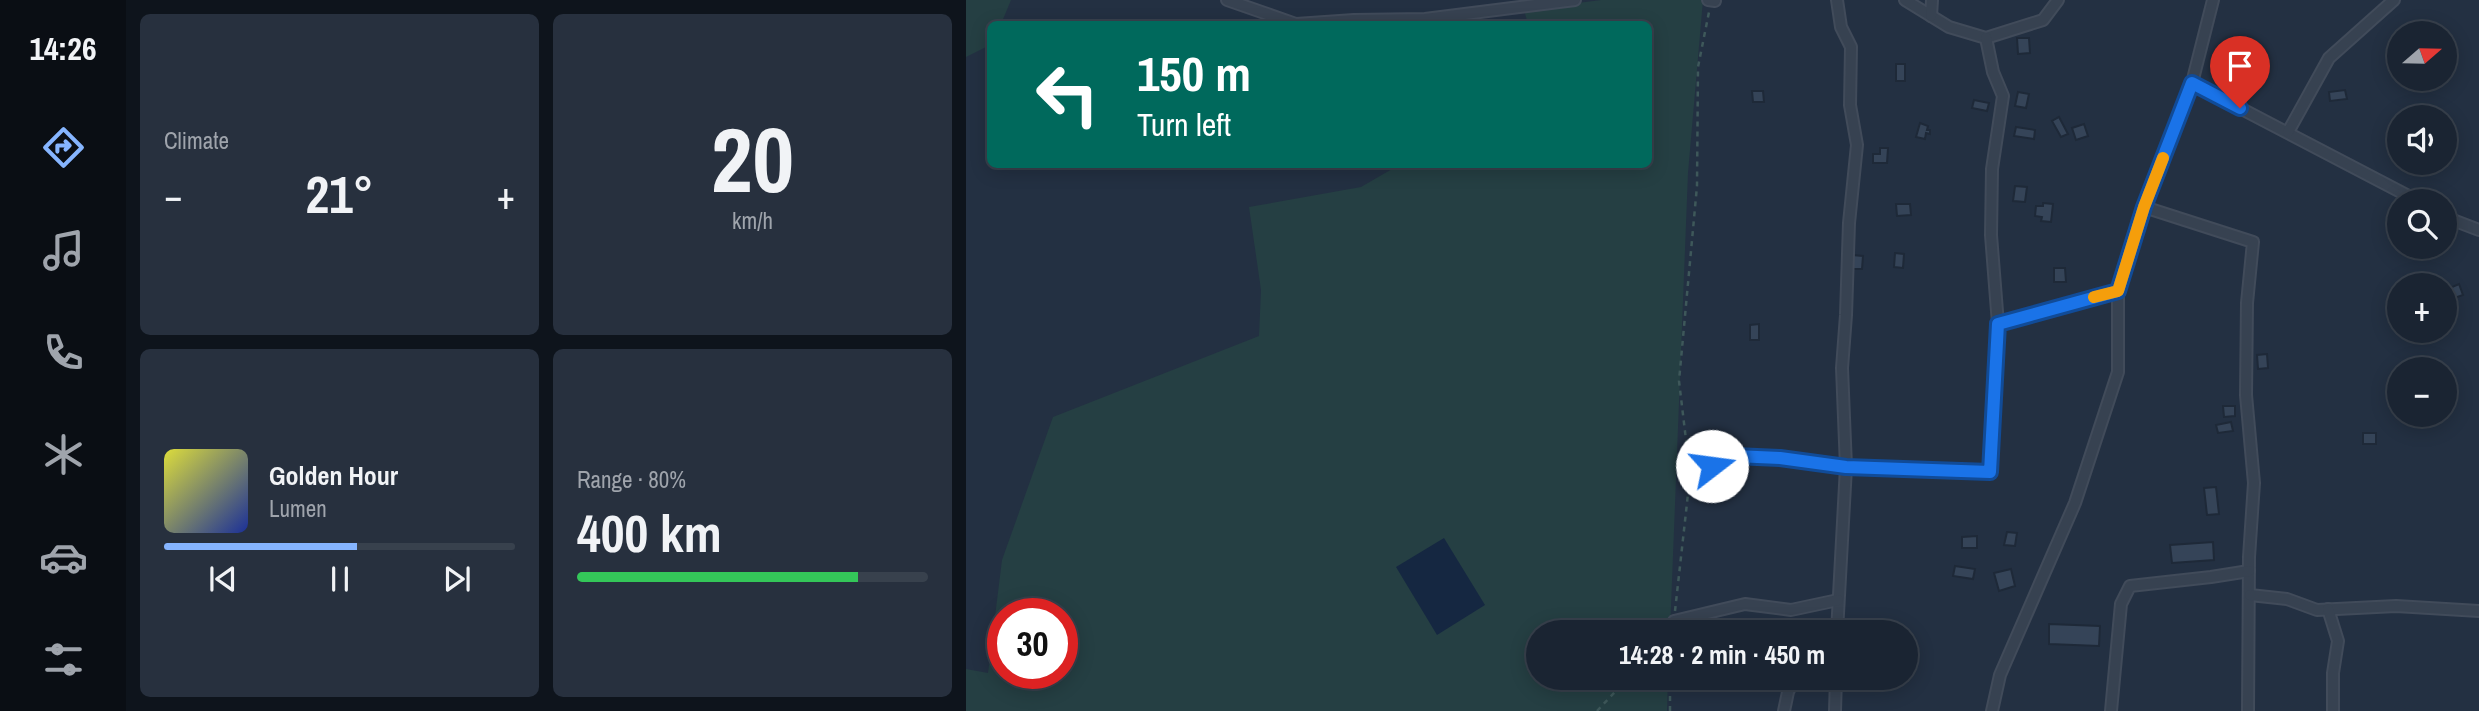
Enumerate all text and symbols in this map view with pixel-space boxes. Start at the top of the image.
north arrow [2387,21,2457,91]
map controls [2387,21,2457,427]
text: 14:26 [29,27,97,70]
pin [2210,36,2270,108]
text: 150 m [1137,40,1251,106]
icon: arrive [2221,47,2259,85]
icon: left [1022,49,1113,140]
text: 20 [711,98,794,220]
text: Turn left [1137,103,1231,146]
button: sound [2387,105,2457,175]
icon: directions [39,123,88,172]
text: Climate [164,125,229,156]
text: 21° [305,159,374,229]
text: − [164,170,182,221]
text: + [497,170,515,221]
button: search [2387,189,2457,259]
text: km/h [732,205,773,236]
icon: music [39,226,88,275]
button: + [2387,273,2457,343]
icon: phone [39,328,88,377]
button: − [2387,357,2457,427]
position arrow [1675,429,1749,503]
icon: climate [39,430,88,479]
text: Golden Hour [269,458,398,493]
text: Range · 80% [577,464,686,495]
text: Lumen [269,493,327,524]
text: 400 km [577,498,722,568]
icon: car [39,533,88,582]
icon: previous [204,560,242,598]
icon: pause [321,560,359,598]
icon: next [438,560,476,598]
speed limit sign: 30 [987,598,1078,689]
icon: filters [39,635,88,684]
text: 14:28 · 2 min · 450 m [1619,637,1825,672]

